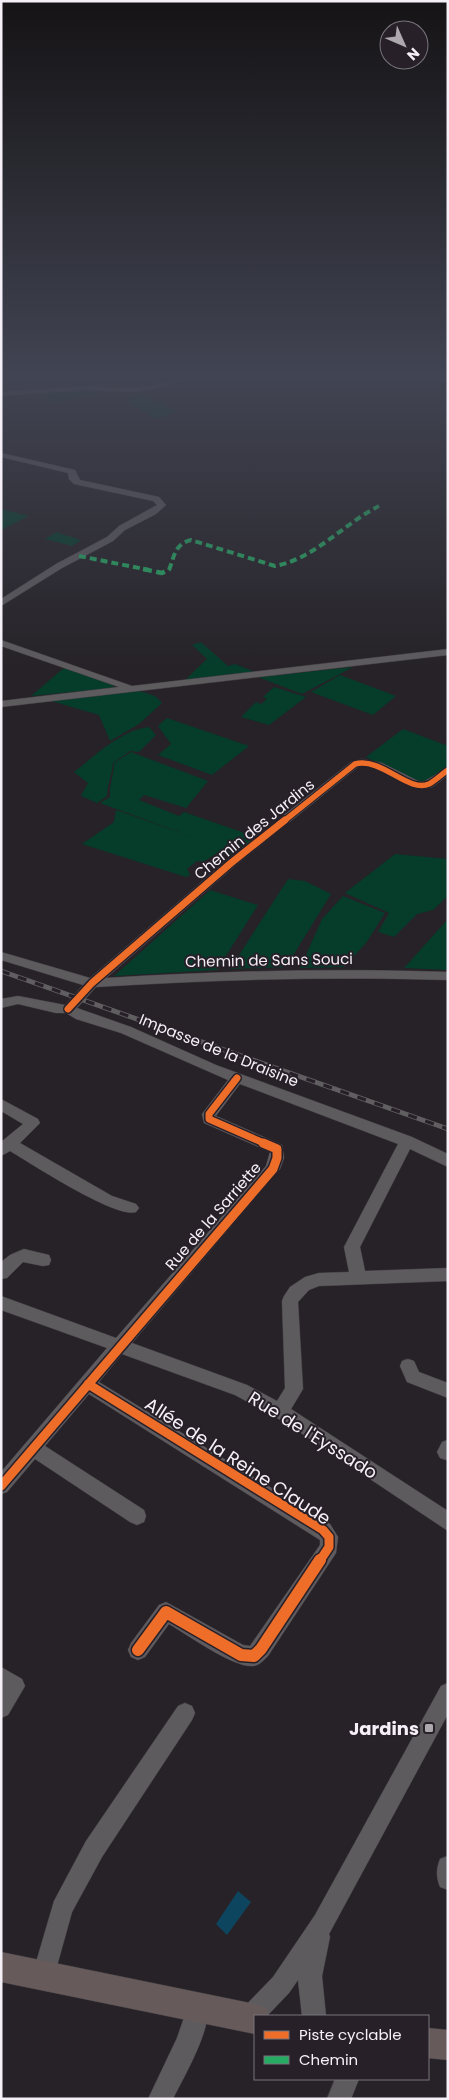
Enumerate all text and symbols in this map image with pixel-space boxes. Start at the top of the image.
north arrow [379,20,429,70]
text: N [402,43,424,65]
street label: Chemin des Jardins [189,774,319,884]
street label: Chemin de Sans Souci [185,948,353,972]
street label: Impasse de la Draisine [136,1008,302,1092]
street label: Rue de la Sarriette [160,1158,266,1274]
street label: Rue de l'Eyssado [244,1385,382,1485]
street label: Allée de la Reine Claude [140,1391,336,1531]
place label: Jardins [349,1716,419,1741]
marker: Jardins [423,1722,435,1734]
legend [254,2015,429,2080]
text: Piste cyclable [299,2024,402,2045]
text: Chemin [299,2049,358,2070]

